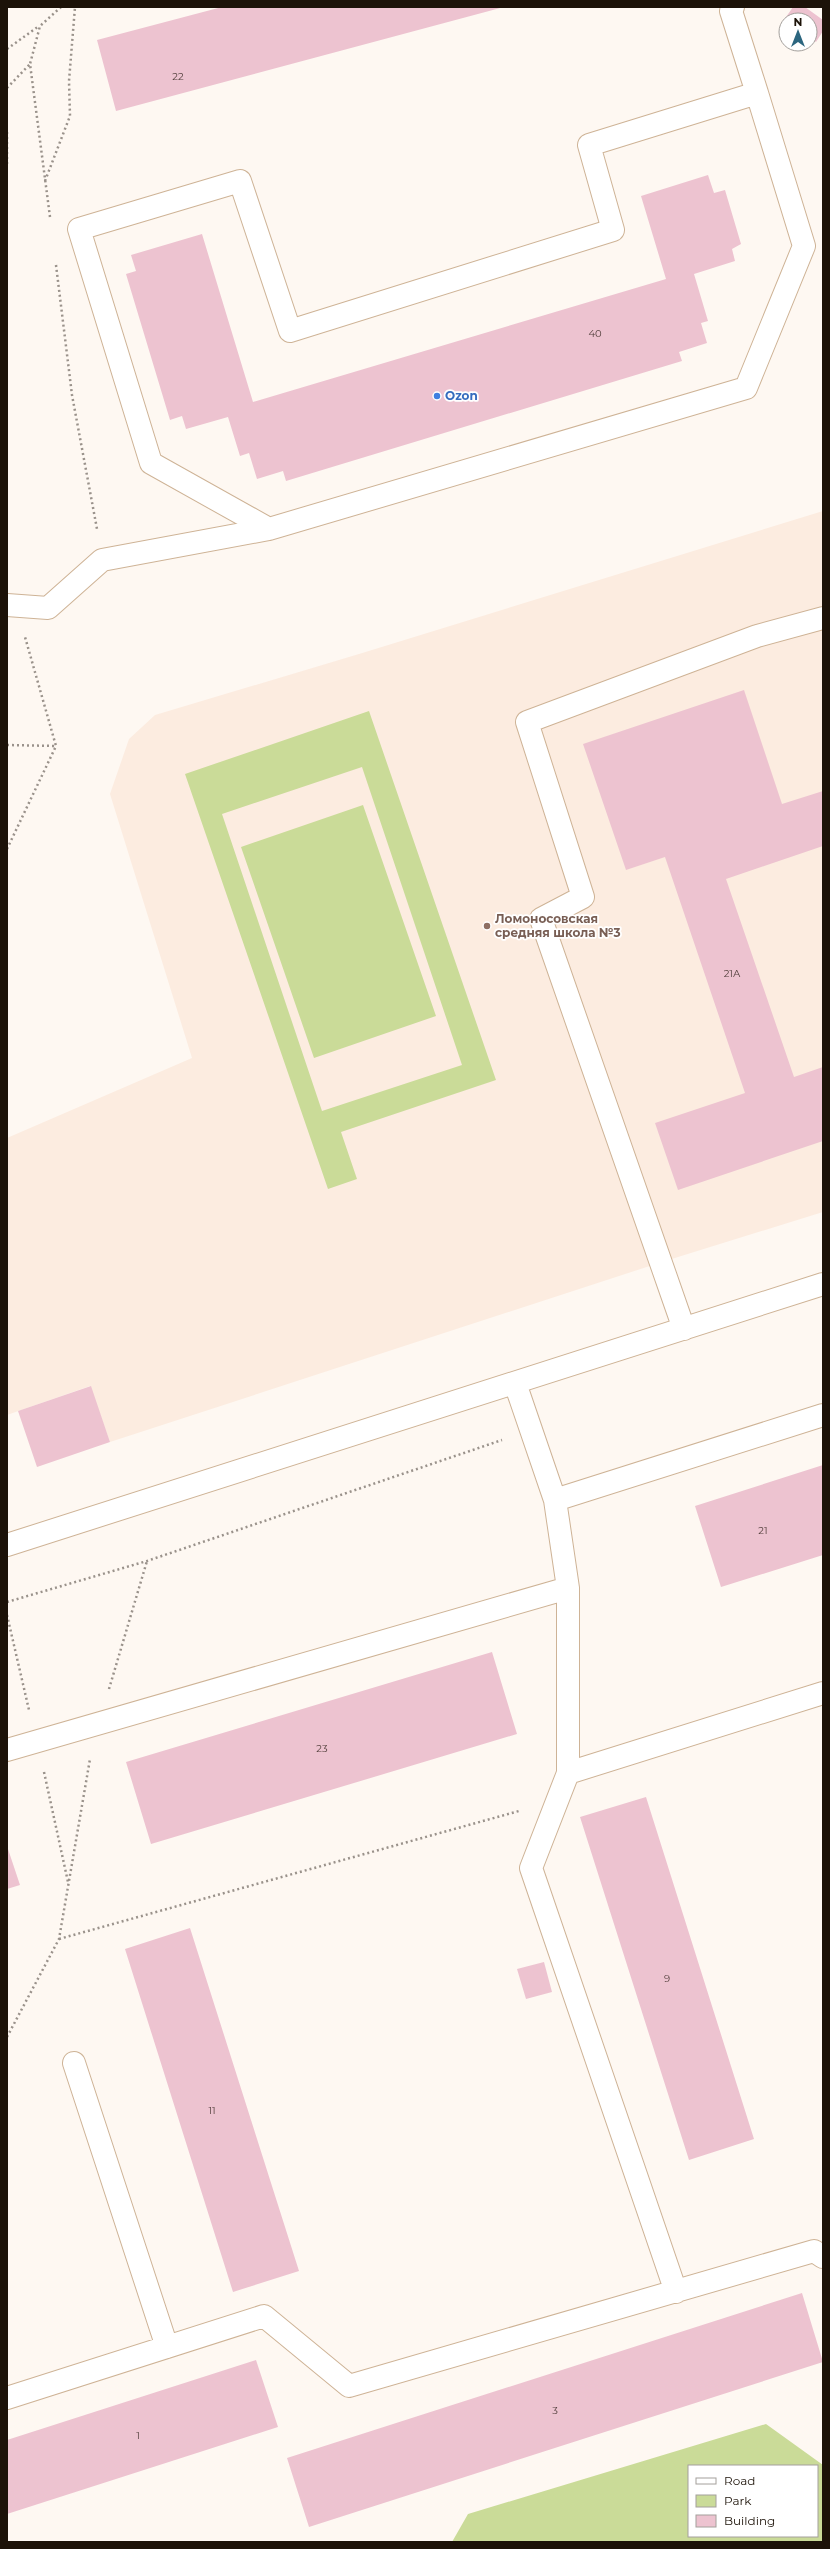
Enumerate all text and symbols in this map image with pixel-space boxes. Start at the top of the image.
north arrow [778,12,818,52]
text: N [794,15,802,29]
house number: 22 [172,70,184,83]
house number: 40 [588,327,602,340]
place label: Ozon [445,388,478,403]
marker: Ozon [432,391,442,401]
place label: Ломоносовская средняя школа №3 [495,911,621,940]
marker: Ломоносовская средняя школа №3 [482,921,492,931]
house number: 21А [724,967,741,980]
house number: 21 [758,1524,768,1537]
house number: 23 [316,1742,328,1755]
house number: 9 [664,1972,670,1985]
house number: 11 [208,2104,216,2117]
house number: 3 [552,2404,558,2417]
house number: 1 [136,2429,140,2442]
legend [688,2465,818,2537]
text: Road [724,2473,755,2488]
text: Park [724,2493,752,2508]
text: Building [724,2513,775,2528]

